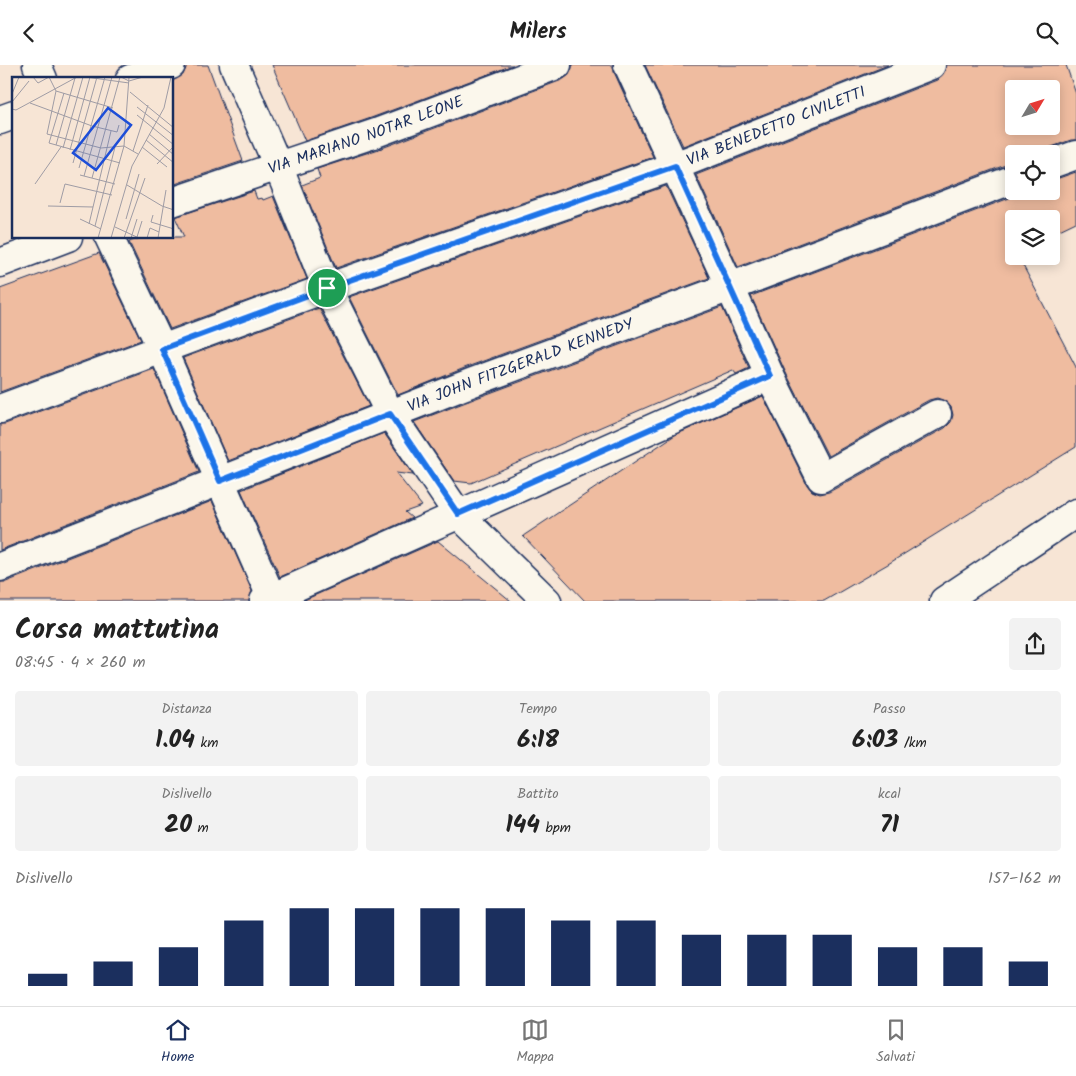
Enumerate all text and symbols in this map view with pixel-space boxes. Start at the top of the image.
text: Milers [509,15,567,50]
icon: back [15,19,43,47]
icon: search [1033,19,1061,47]
inset map [12,77,174,239]
street label: VIA BENEDETTO CIVILETTI [683,80,869,173]
north arrow [1005,80,1060,135]
map controls [1005,80,1060,265]
street label: VIA MARIANO NOTAR LEONE [265,88,468,181]
button: locate [1005,145,1060,200]
button: layers [1005,210,1060,265]
pin [306,267,348,309]
icon: arrive [313,274,341,302]
street label: VIA JOHN FITZGERALD KENNEDY [403,311,638,419]
text: Corsa mattutina [15,608,219,653]
button: share [1009,618,1061,670]
text: 08:45 · 4 × 260 m [15,650,145,675]
text: Distanza [161,698,212,720]
text: Tempo [519,698,557,720]
text: Passo [873,698,906,720]
text: 1.04 [155,720,195,760]
text: 6:18 [517,720,559,760]
text: 6:03 [852,720,898,760]
text: km [195,732,218,754]
text: /km [898,732,927,754]
text: Dislivello [161,783,212,805]
text: Battito [517,783,559,805]
text: kcal [878,783,901,805]
text: 20 [165,805,192,845]
text: 144 [505,805,540,845]
text: 71 [880,805,899,845]
text: m [192,817,209,839]
text: bpm [540,817,571,839]
text: Dislivello [15,866,73,891]
text: 157–162 m [988,866,1061,891]
tab: Home [161,1016,194,1068]
tab: Mappa [516,1016,554,1068]
tab: Salvati [876,1016,915,1068]

